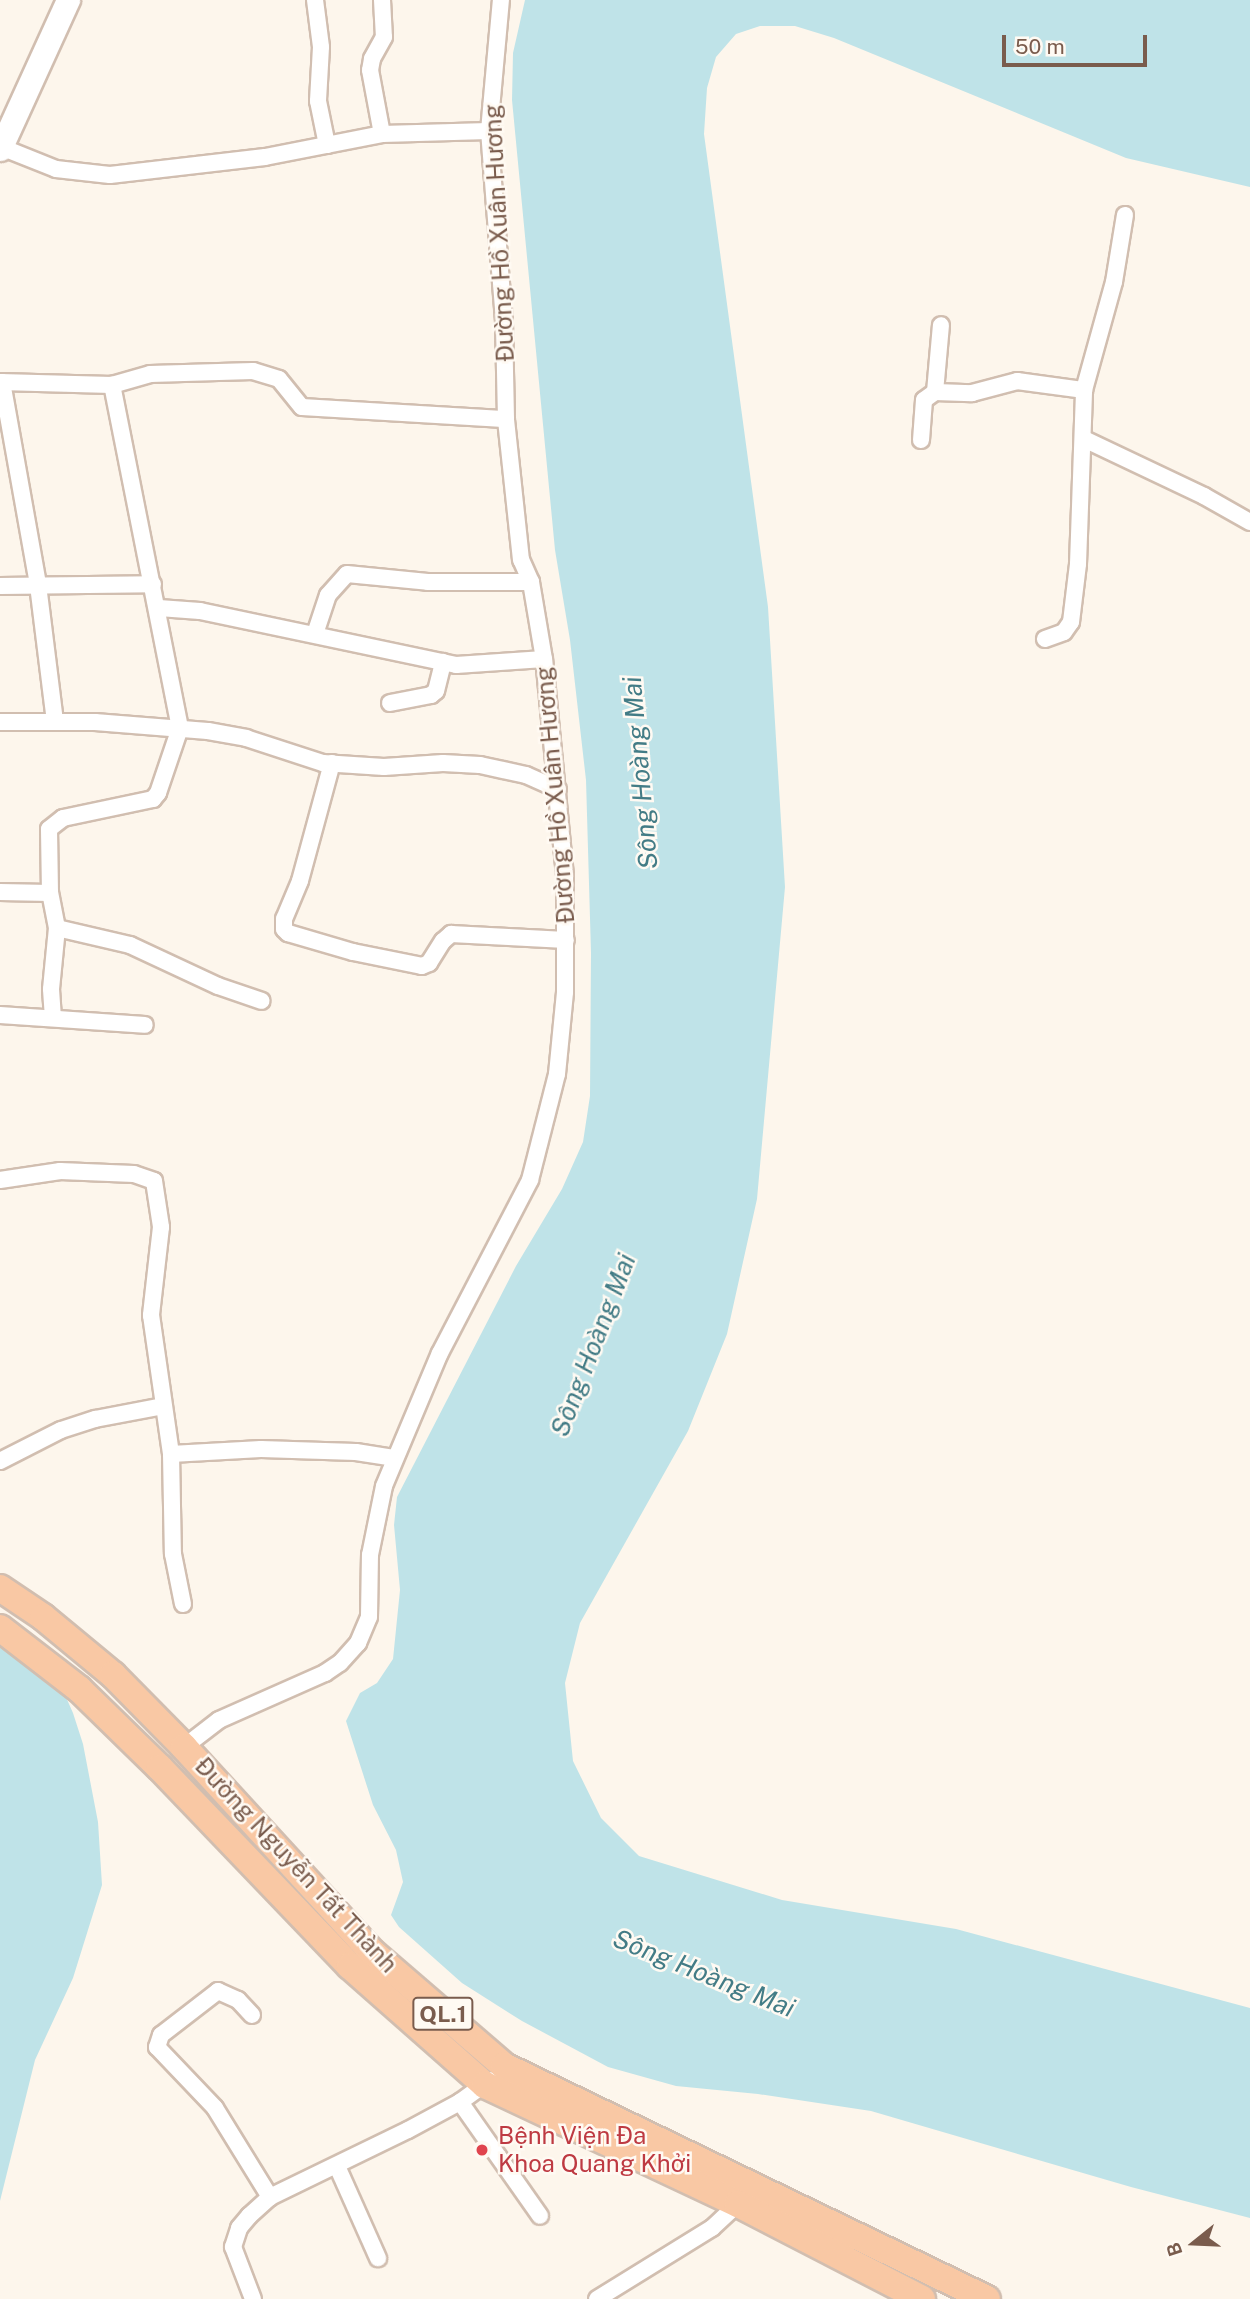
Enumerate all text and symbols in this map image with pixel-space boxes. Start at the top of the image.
scale bar [1005,21,1150,65]
text: 50 m [1015,34,1065,59]
street label: Đường Hồ Xuân Hương [478,103,520,363]
street label: Đường Hồ Xuân Hương [529,665,581,925]
water label: Sông Hoàng Mai [616,675,664,871]
water label: Sông Hoàng Mai [544,1249,642,1441]
street label: Đường Nguyễn Tất Thành [189,1752,403,1978]
water label: Sông Hoàng Mai [609,1922,799,2024]
road number: QL.1 [412,1994,474,2034]
place label: Bệnh Viện Đa Khoa Quang Khởi [498,2122,691,2178]
marker: Bệnh Viện Đa Khoa Quang Khởi [472,2140,492,2160]
north arrow [1159,2208,1229,2278]
text: B [1162,2240,1187,2259]

